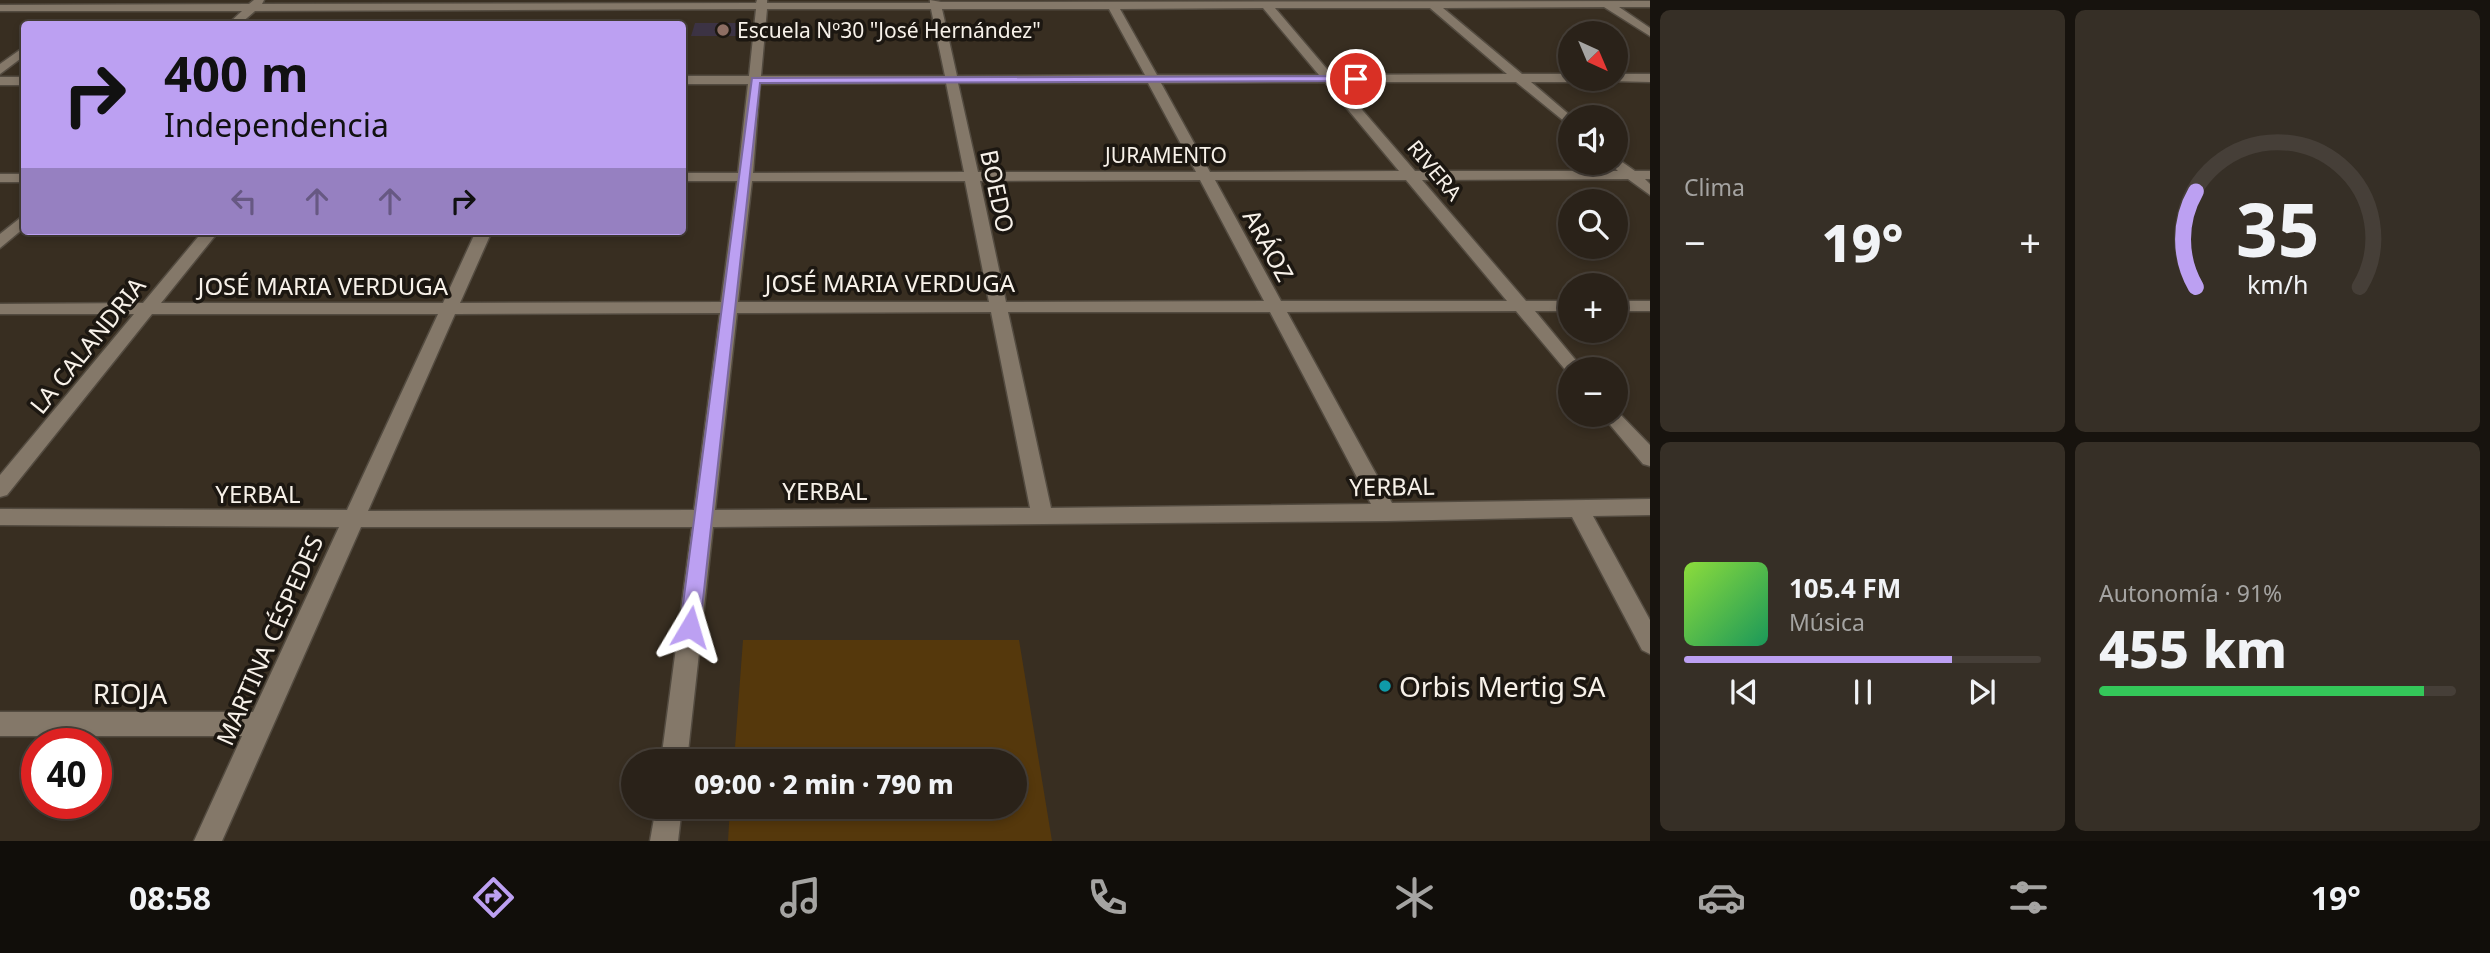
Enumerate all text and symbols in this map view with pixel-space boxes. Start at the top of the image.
place label: Escuela Nº30 "José Hernández" [737,16,1041,44]
north arrow [1558,21,1628,91]
map controls [1558,21,1628,427]
marker: Escuela Nº30 "José Hernández" [715,22,731,38]
text: 400 m [164,40,309,106]
icon: right [49,49,140,140]
pin [1326,49,1386,109]
icon: arrive [1337,60,1375,98]
text: Independencia [164,103,389,146]
button: sound [1558,105,1628,175]
street label: RIVERA [1401,134,1469,207]
street label: JURAMENTO [1103,141,1227,169]
street label: BOEDO [973,147,1023,235]
text: Clima [1684,171,1745,203]
text: 35 [2236,179,2319,278]
icon: left [225,182,263,220]
icon: ahead [298,182,336,220]
icon: ahead [371,182,409,220]
icon: right [444,182,482,220]
button: search [1558,189,1628,259]
street label: ARÁOZ [1236,203,1302,287]
text: 19° [1821,206,1904,277]
text: − [1684,216,1706,268]
text: + [2019,216,2041,268]
street label: JOSÉ MARIA VERDUGA [763,266,1016,299]
text: km/h [2247,267,2308,301]
street label: LA CALANDRIA [22,269,153,420]
street label: JOSÉ MARIA VERDUGA [196,269,449,302]
button: + [1558,273,1628,343]
button: − [1558,357,1628,427]
street label: YERBAL [1349,469,1435,503]
street label: YERBAL [782,474,868,507]
street label: YERBAL [215,477,301,510]
street label: MARTINA CÉSPEDES [208,530,330,750]
text: 105.4 FM [1789,570,1901,606]
text: Autonomía · 91% [2099,577,2282,609]
position arrow [653,590,727,664]
text: Música [1789,606,1865,638]
text: 455 km [2099,612,2287,683]
place label: Orbis Mertig SA [1399,667,1606,705]
icon: previous [1725,673,1763,711]
icon: pause [1844,673,1882,711]
icon: next [1963,673,2001,711]
street label: RIOJA [93,674,167,712]
marker: Orbis Mertig SA [1377,678,1393,694]
speed limit sign: 40 [21,728,112,819]
text: 09:00 · 2 min · 790 m [694,766,954,802]
icon: directions [469,873,518,922]
icon: music [776,873,825,922]
icon: phone [1083,873,1132,922]
icon: climate [1390,873,1439,922]
icon: car [1697,873,1746,922]
icon: filters [2004,873,2053,922]
text: 08:58 [129,876,211,919]
text: 19° [2311,876,2361,919]

